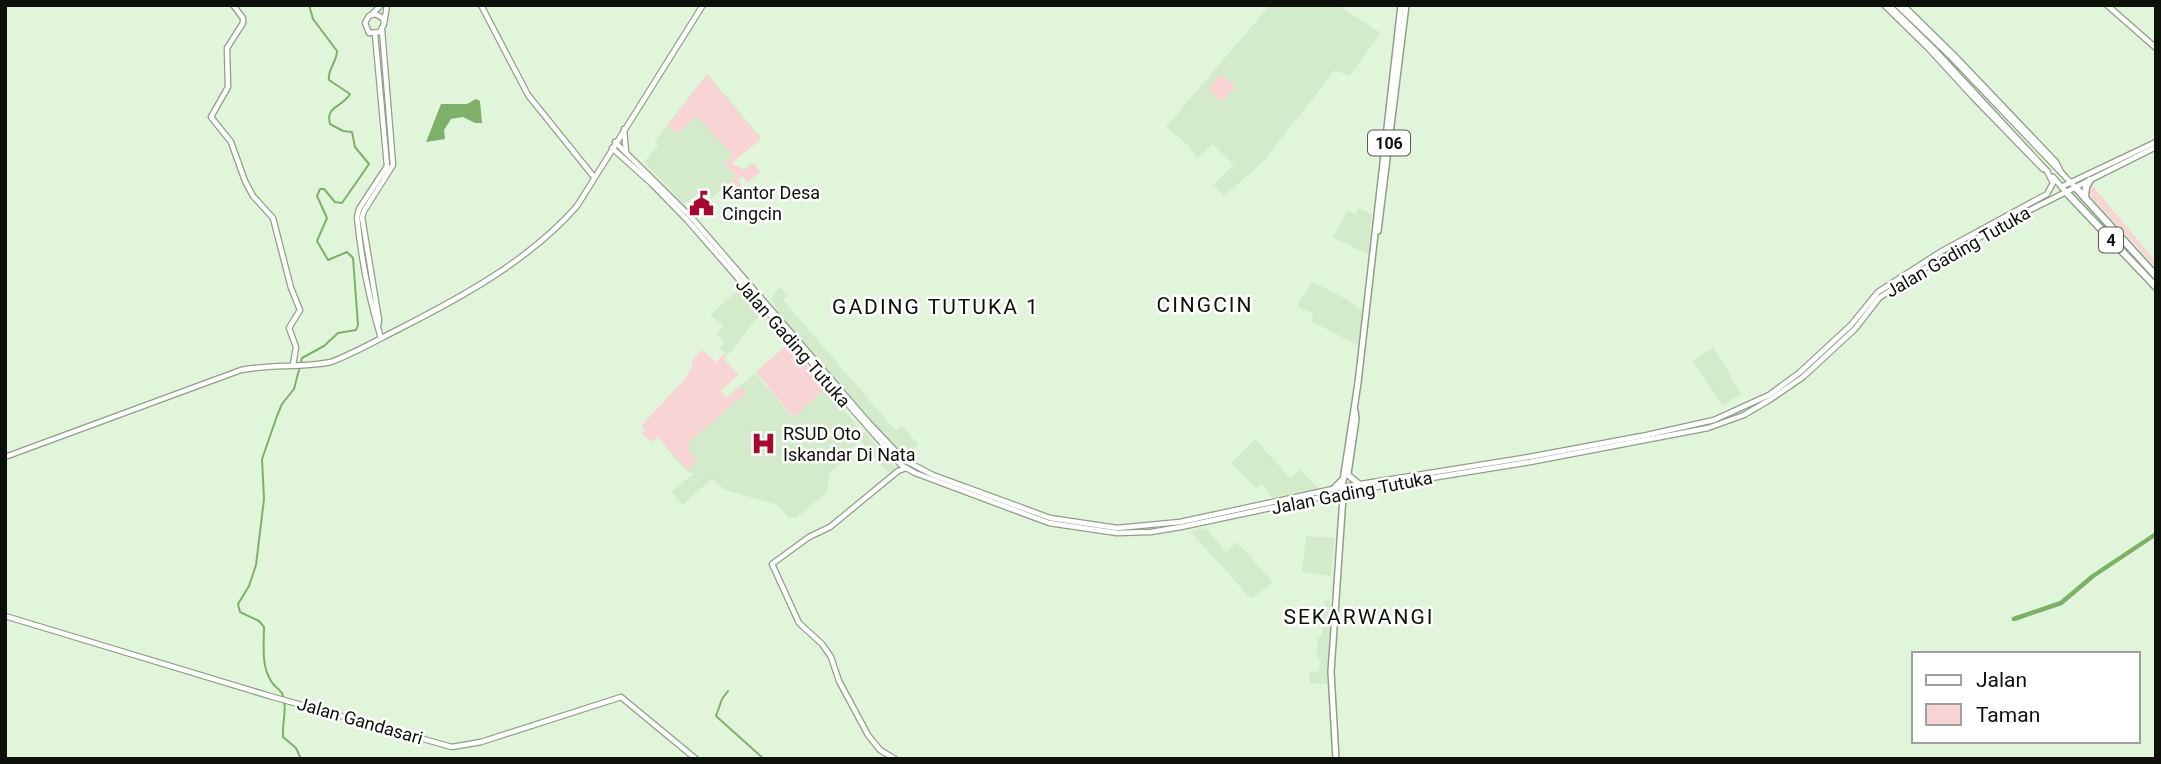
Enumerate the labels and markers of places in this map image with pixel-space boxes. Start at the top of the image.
place label: Kantor Desa Cingcin [722,182,820,224]
public building icon: Kantor Desa Cingcin [688,189,716,217]
place label: RSUD Oto Iskandar Di Nata [783,423,916,465]
hospital icon: RSUD Oto Iskandar Di Nata [749,430,777,458]

